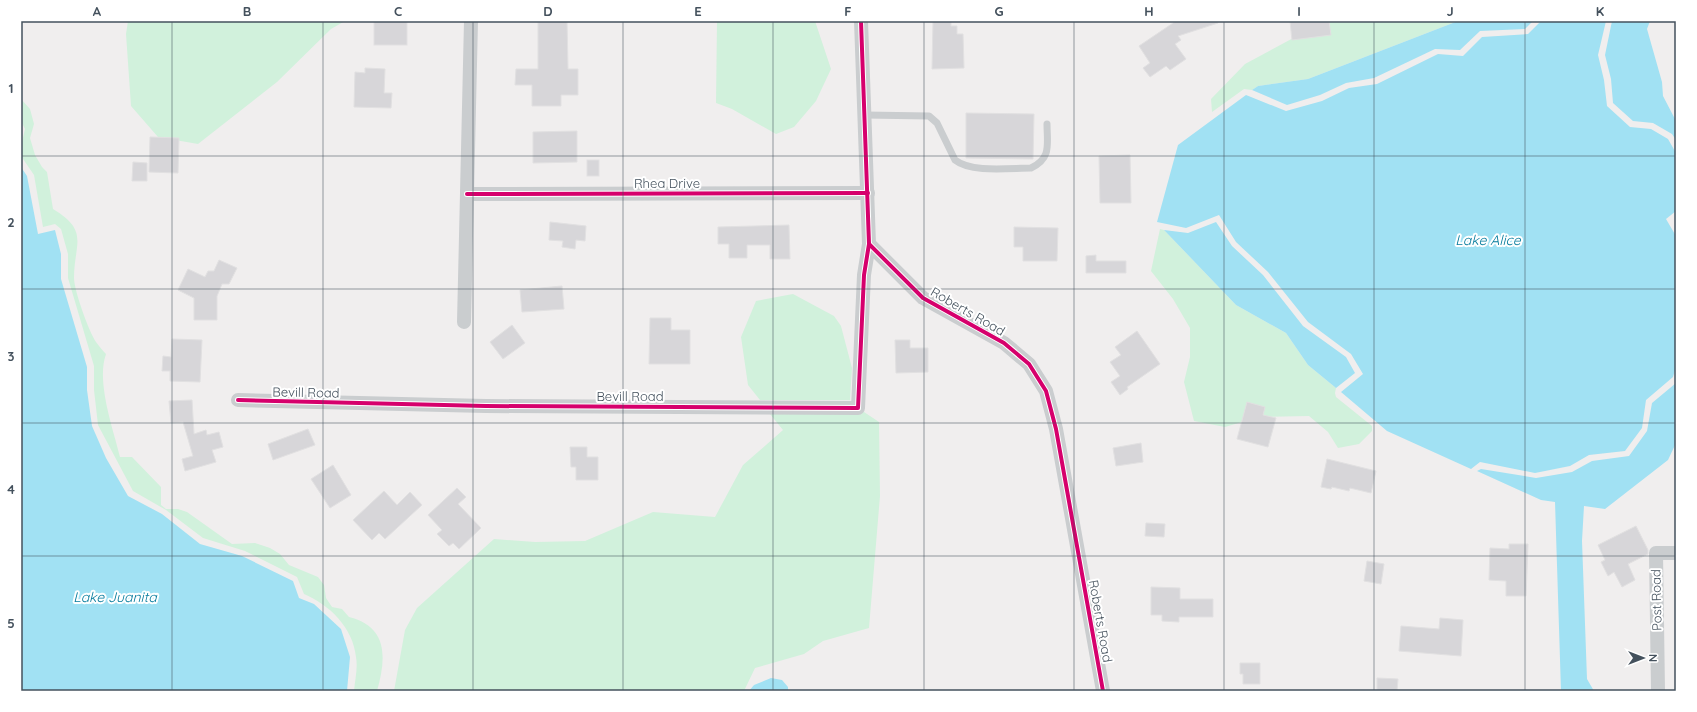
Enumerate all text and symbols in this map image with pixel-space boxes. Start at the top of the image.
text: A [93,3,102,19]
text: B [243,3,251,19]
text: C [394,3,402,19]
text: D [543,3,553,19]
text: E [694,3,702,19]
text: F [844,3,852,19]
text: G [994,3,1004,19]
text: H [1144,3,1154,19]
text: I [1297,3,1301,19]
text: J [1446,3,1454,19]
text: K [1596,3,1605,19]
text: 1 [8,80,14,96]
street label: Rhea Drive [634,175,700,191]
text: 2 [7,214,15,230]
water label: Lake Alice [1455,231,1522,249]
street label: Roberts Road [928,283,1008,339]
text: 3 [8,348,15,364]
street label: Bevill Road [272,383,340,401]
street label: Bevill Road [596,388,664,404]
text: 4 [7,481,15,497]
street label: Post Road [1647,569,1665,631]
street label: Roberts Road [1086,579,1116,663]
water label: Lake Juanita [73,588,158,606]
text: 5 [7,615,15,631]
north arrow [1623,638,1663,678]
text: N [1646,654,1660,662]

